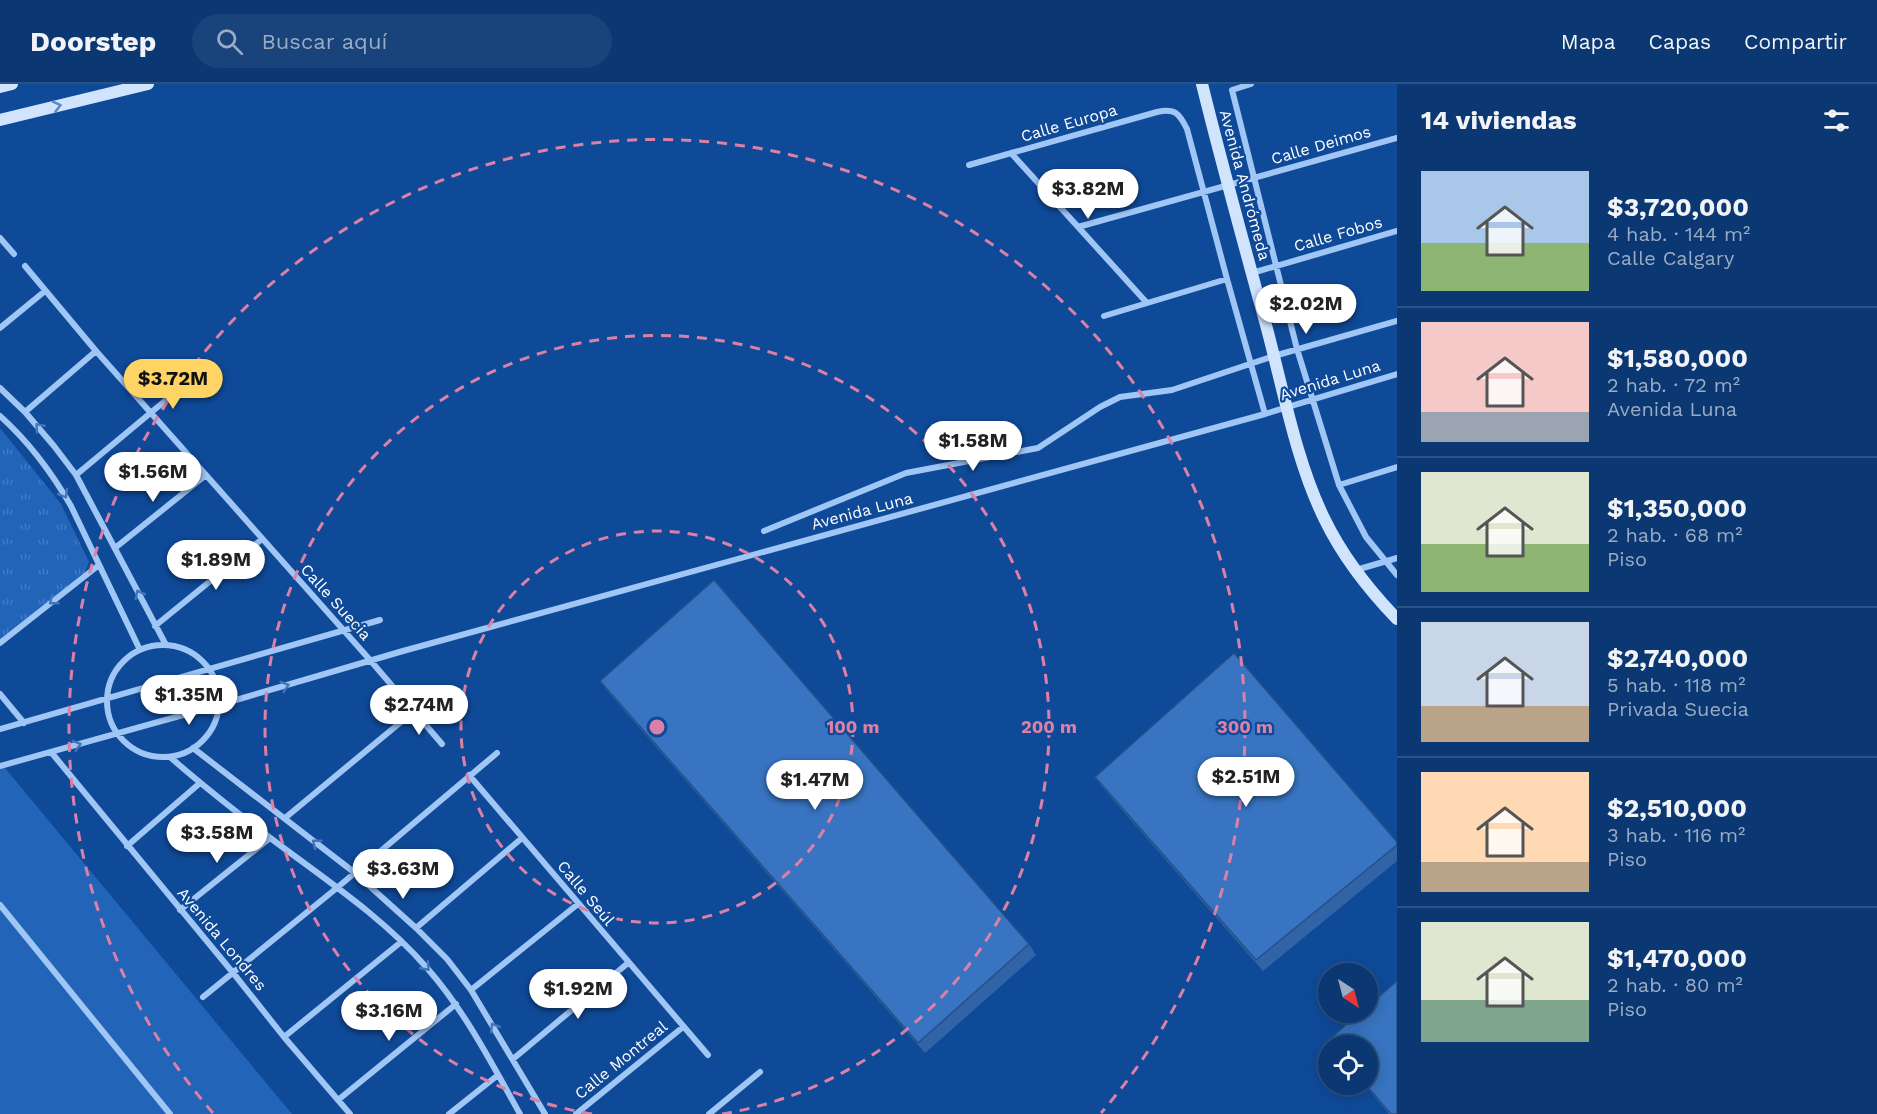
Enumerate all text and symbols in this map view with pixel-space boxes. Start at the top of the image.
search box [192,14,612,68]
text: Doorstep [30,25,156,58]
icon: search [213,25,246,58]
text: Buscar aquí [261,29,387,54]
text: Mapa [1561,29,1616,54]
text: Capas [1649,29,1711,54]
text: Compartir [1744,29,1847,54]
street label: Calle Europa [1019,100,1119,146]
one-way arrow [52,101,62,114]
icon: filters [1820,104,1853,137]
text: 14 viviendas [1421,105,1577,135]
street label: Avenida Andrómeda [1216,108,1274,262]
street label: Calle Deimos [1269,122,1373,168]
pin: $3.82M [1039,169,1137,220]
text: $3.82M [1051,176,1125,200]
text: $3,720,000 [1607,192,1749,222]
icon: home [1469,195,1541,267]
street label: Calle Fobos [1292,212,1384,256]
text: 4 hab. · 144 m² [1607,222,1750,246]
text: Calle Calgary [1607,246,1734,270]
pin: $2.02M [1257,284,1355,335]
text: $2.02M [1269,291,1343,315]
text: $1,580,000 [1607,343,1748,373]
icon: home [1469,346,1541,418]
street label: Avenida Luna [1277,356,1383,404]
pin: $3.72M [124,359,222,410]
text: $3.72M [138,366,208,390]
text: 2 hab. · 72 m² [1607,373,1740,397]
text: Avenida Luna [1607,397,1737,421]
pin: $1.58M [924,421,1022,472]
one-way arrow [35,423,46,434]
text: $1.58M [938,428,1008,452]
pin: $1.56M [104,452,202,503]
text: $1.56M [118,459,188,483]
one-way arrow [57,487,68,498]
street label: Avenida Luna [809,488,915,534]
text: $1,350,000 [1607,493,1747,523]
icon: home [1469,496,1541,568]
text: 2 hab. · 68 m² [1607,523,1742,547]
pin: $1.89M [167,540,265,591]
text: $1.89M [181,547,251,571]
text: Piso [1607,547,1647,571]
street label: Calle Suecia [297,560,375,644]
one-way arrow [135,589,146,600]
one-way arrow [49,594,60,605]
text: $2,740,000 [1607,643,1748,673]
icon: home [1469,646,1541,718]
text: 5 hab. · 118 m² [1607,673,1745,697]
pin: $1.35M [140,675,238,726]
one-way arrow [279,681,290,693]
text: $1.35M [155,682,223,706]
pin: $2.74M [370,685,468,736]
text: $2.74M [384,692,454,716]
text: Privada Suecia [1607,697,1749,721]
text: 100 m [826,716,880,737]
text: 200 m [1021,716,1077,737]
text: 300 m [1217,716,1273,737]
centre of rings [647,717,667,737]
one-way arrow [71,740,82,752]
pin: $2.51M [1197,757,1295,808]
pin: $1.47M [766,760,864,811]
text: $2.51M [1211,764,1281,788]
text: $1.47M [780,767,850,791]
text: $2,510,000 [1607,793,1747,823]
icon: home [1469,796,1541,868]
pin: $3.58M [168,813,266,864]
text: $3.58M [181,820,253,844]
text: 3 hab. · 116 m² [1607,823,1745,847]
one-way arrow [312,839,323,850]
text: Piso [1607,847,1647,871]
pin: $3.63M [354,849,452,900]
text: $3.63M [367,856,439,880]
street label: Calle Seúl [553,857,619,929]
street label: Avenida Londres [173,884,271,994]
text: $1,470,000 [1607,943,1747,973]
icon: home [1469,946,1541,1018]
one-way arrow [418,960,429,971]
north arrow [1318,963,1378,1023]
map controls [1318,963,1378,1095]
pin: $1.92M [529,969,627,1020]
text: 2 hab. · 80 m² [1607,973,1743,997]
text: $1.92M [543,976,613,1000]
pin: $3.16M [340,991,438,1042]
text: Piso [1607,997,1647,1021]
text: $3.16M [355,998,423,1022]
street label: Calle Montreal [571,1017,671,1103]
one-way arrow [490,1023,502,1033]
button: locate [1318,1035,1378,1095]

